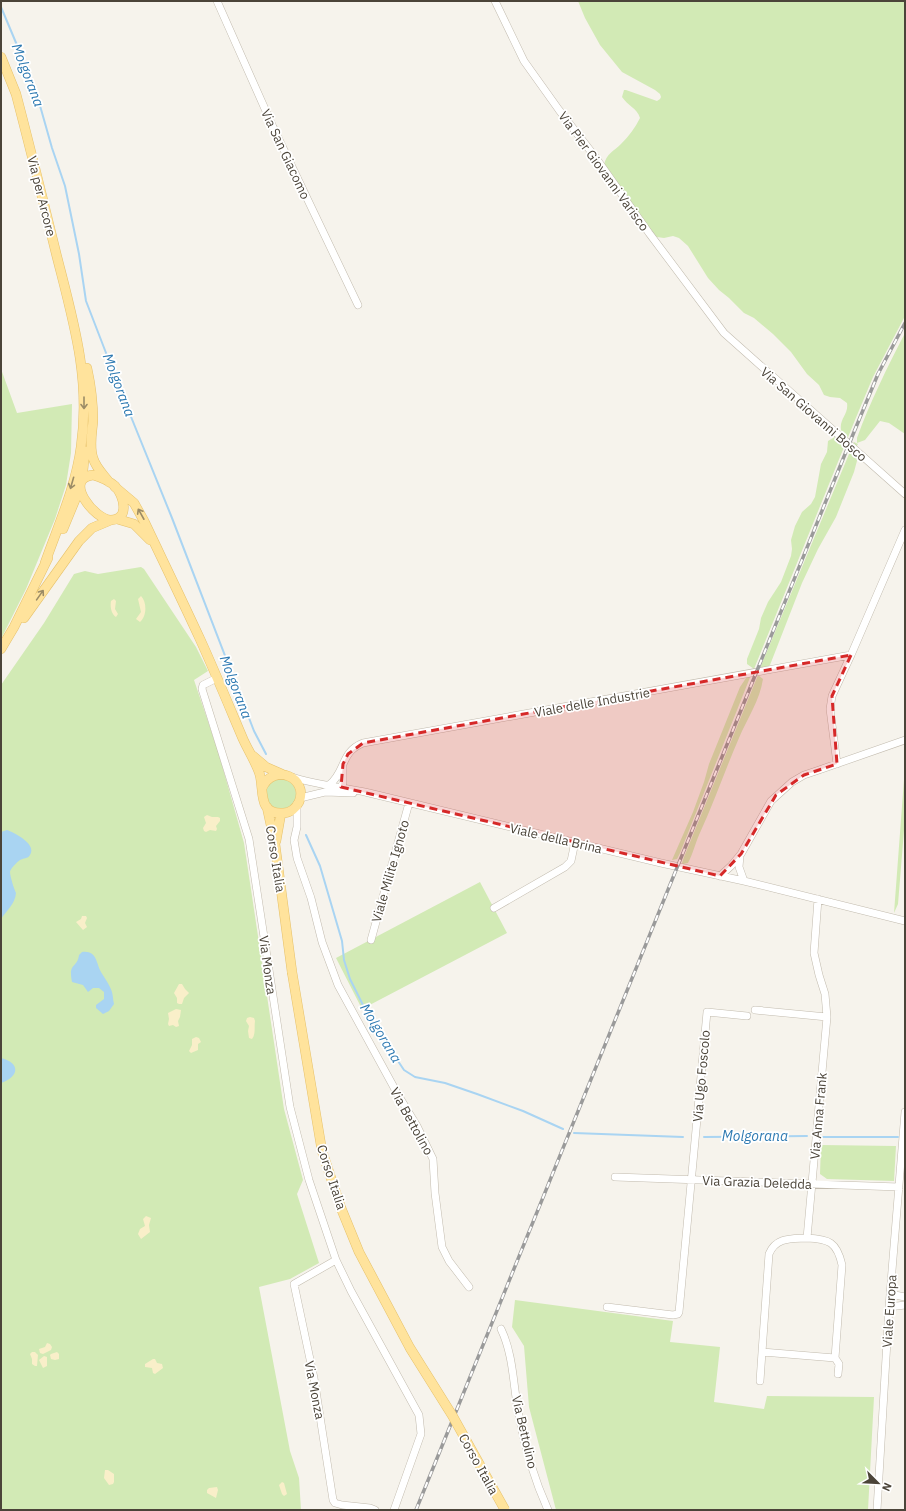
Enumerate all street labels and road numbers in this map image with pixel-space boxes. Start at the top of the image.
street label: Via San Giacomo [257,106,314,202]
street label: Via Pier Giovanni Varisco [555,108,653,234]
street label: Via per Arcore [23,154,60,238]
street label: Via San Giovanni Bosco [757,363,870,465]
street label: Viale delle Industrie [533,684,651,721]
street label: Viale Milite Ignoto [368,818,413,924]
street label: Viale della Brina [508,820,604,857]
street label: Corso Italia [262,825,289,894]
street label: Via Monza [255,934,280,996]
street label: Via Ugo Foscolo [689,1029,714,1123]
street label: Via Anna Frank [806,1072,831,1160]
street label: Via Bettolino [386,1085,437,1158]
street label: Corso Italia [313,1143,350,1212]
street label: Via Grazia Deledda [702,1172,812,1193]
street label: Viale Europa [878,1274,901,1348]
street label: Via Monza [301,1359,329,1421]
street label: Via Bettolino [508,1394,541,1470]
street label: Corso Italia [455,1431,502,1498]

